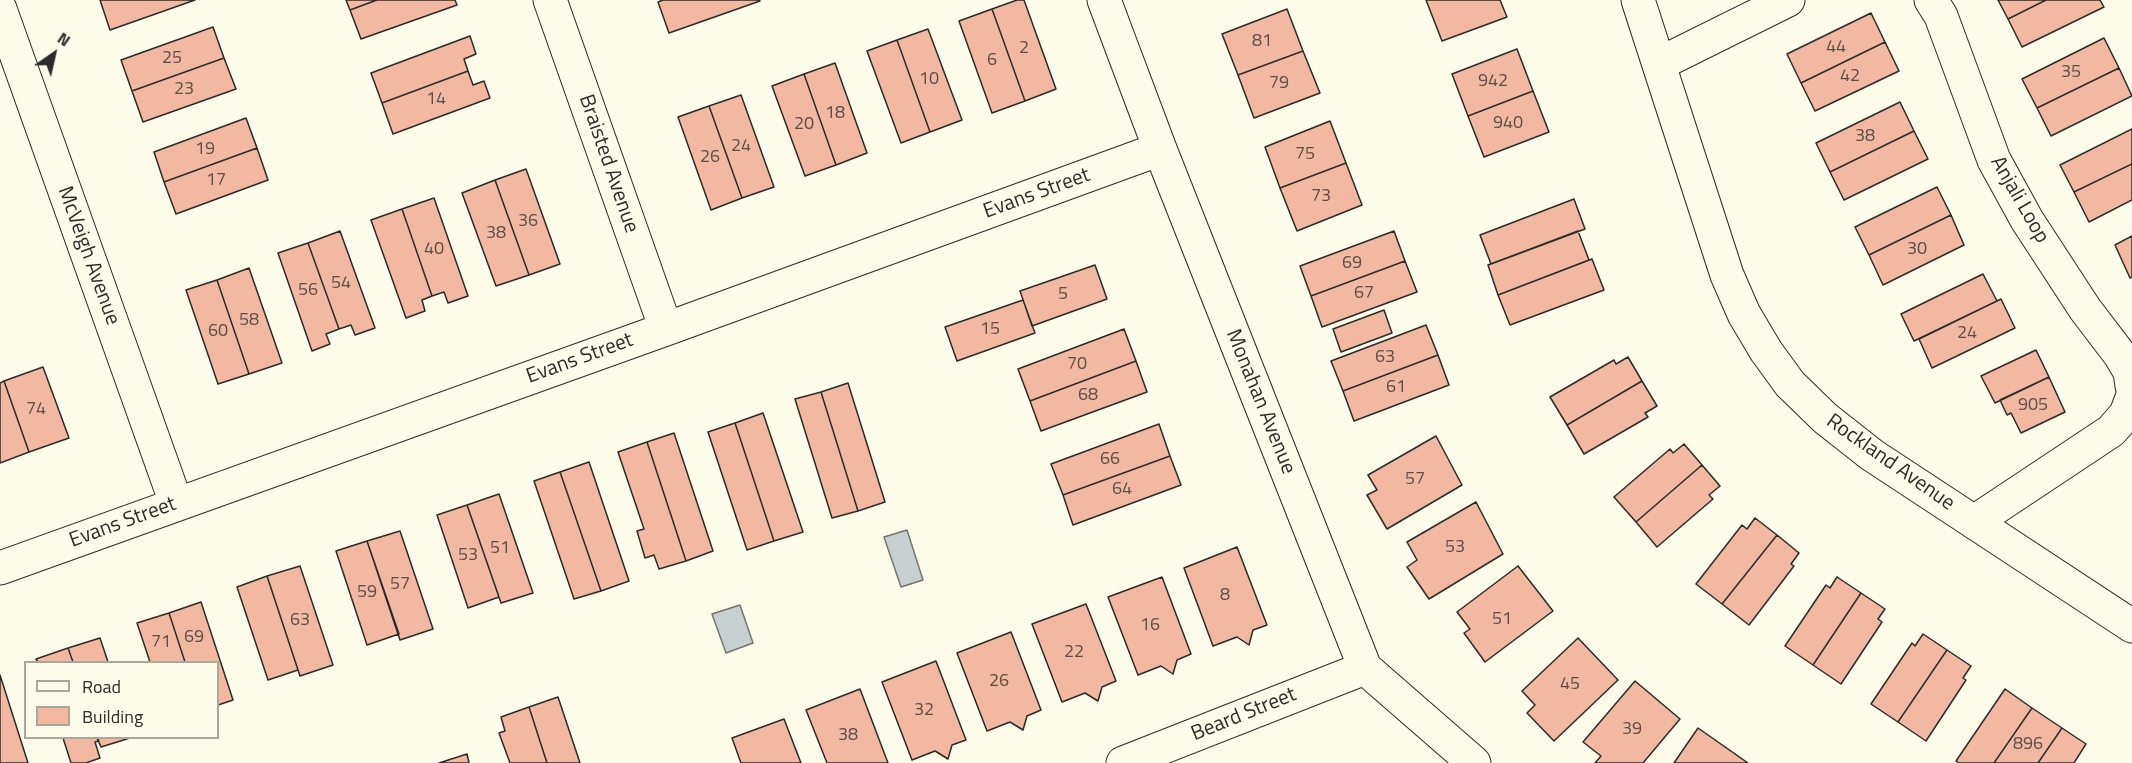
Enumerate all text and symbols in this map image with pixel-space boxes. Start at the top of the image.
north arrow [24,24,84,84]
text: N [53,26,75,52]
house number: 81 [1252,31,1272,53]
house number: 44 [1826,37,1846,59]
house number: 2 [1019,38,1029,60]
house number: 25 [162,48,182,70]
house number: 6 [987,50,997,72]
house number: 35 [2061,62,2081,84]
house number: 42 [1840,66,1860,88]
house number: 10 [919,69,939,91]
house number: 942 [1478,71,1508,93]
house number: 79 [1269,73,1289,95]
house number: 23 [174,79,194,101]
house number: 14 [426,89,446,111]
street label: Braisted Avenue [573,92,643,236]
house number: 18 [825,103,845,125]
house number: 940 [1493,113,1523,135]
house number: 20 [794,114,814,136]
house number: 38 [1855,126,1875,148]
house number: 24 [731,136,751,158]
house number: 19 [195,139,215,161]
house number: 75 [1295,144,1315,166]
house number: 26 [700,147,720,169]
street label: Anjali Loop [1984,152,2054,248]
street label: Evans Street [980,163,1094,225]
house number: 17 [206,170,226,192]
street label: McVeigh Avenue [51,183,125,329]
house number: 73 [1311,186,1331,208]
house number: 36 [518,211,538,233]
house number: 38 [486,223,506,245]
house number: 40 [424,239,444,261]
house number: 30 [1907,239,1927,261]
house number: 69 [1342,253,1362,275]
house number: 54 [331,273,351,295]
house number: 56 [298,280,318,302]
house number: 67 [1354,283,1374,305]
house number: 5 [1058,284,1068,306]
house number: 58 [239,310,259,332]
house number: 15 [980,319,1000,341]
house number: 60 [208,321,228,343]
house number: 24 [1957,323,1977,345]
street label: Monahan Avenue [1220,326,1300,478]
street label: Evans Street [523,328,637,390]
house number: 63 [1375,347,1395,369]
house number: 70 [1067,354,1087,376]
house number: 61 [1386,377,1406,399]
house number: 68 [1078,385,1098,407]
house number: 905 [2018,395,2048,417]
house number: 74 [26,399,46,421]
street label: Rockland Avenue [1821,409,1959,517]
house number: 66 [1100,449,1120,471]
house number: 57 [1405,469,1425,491]
house number: 64 [1112,479,1132,501]
street label: Evans Street [66,492,180,554]
house number: 53 [1445,537,1465,559]
house number: 51 [490,538,510,560]
house number: 53 [458,545,478,567]
house number: 57 [390,574,410,596]
house number: 59 [357,582,377,604]
house number: 8 [1220,585,1230,607]
house number: 51 [1492,609,1512,631]
house number: 63 [290,610,310,632]
house number: 16 [1140,615,1160,637]
house number: 69 [184,627,204,649]
house number: 71 [151,632,171,654]
house number: 22 [1064,642,1084,664]
legend [24,661,219,739]
house number: 26 [989,671,1009,693]
text: Road [82,673,121,700]
house number: 45 [1560,674,1580,696]
street label: Beard Street [1188,683,1300,747]
house number: 32 [914,700,934,722]
text: Building [82,703,143,730]
house number: 39 [1622,719,1642,741]
house number: 38 [838,725,858,747]
house number: 896 [2013,734,2043,756]

